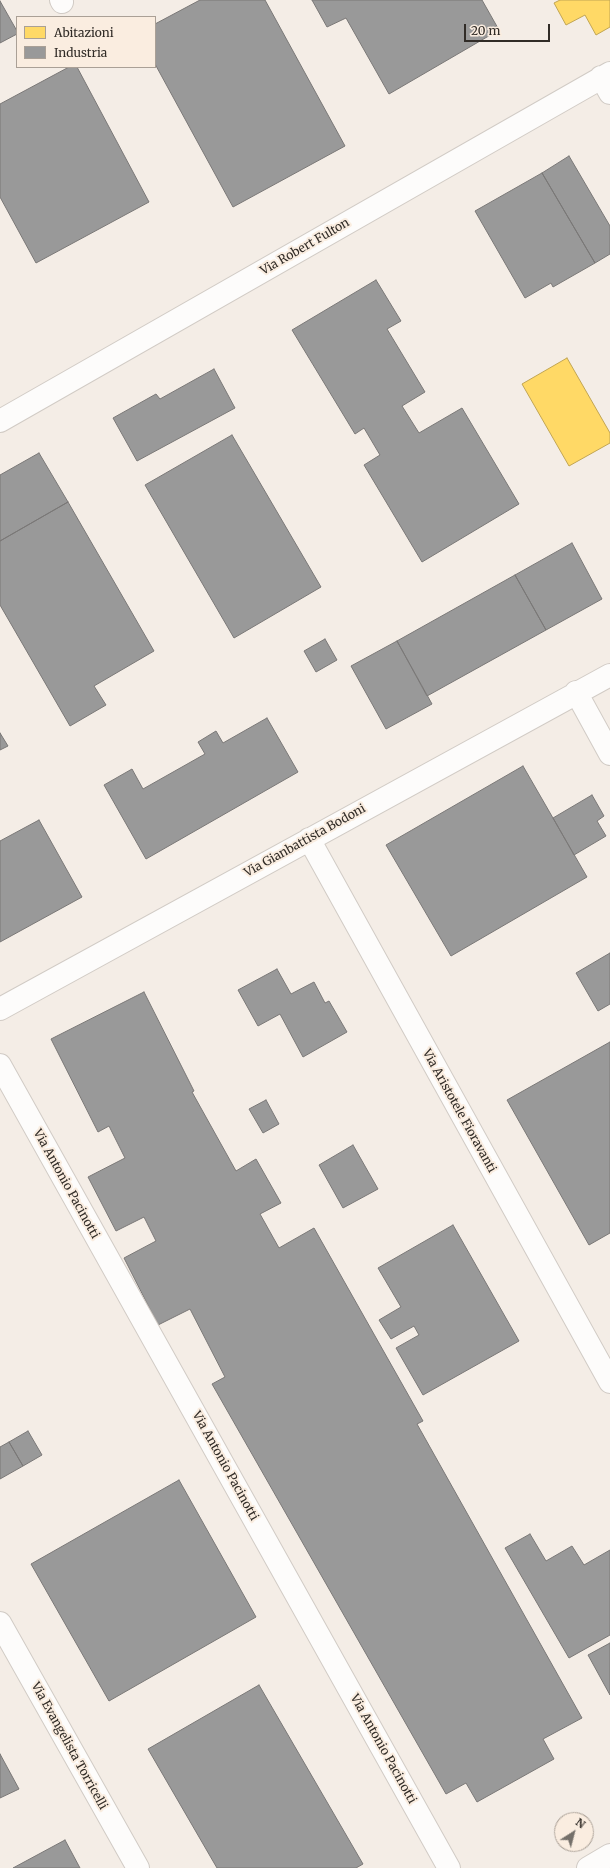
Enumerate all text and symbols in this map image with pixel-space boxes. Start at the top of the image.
legend [16,16,156,68]
scale bar [466,16,552,42]
text: 20 m [471,23,500,38]
text: Abitazioni [54,25,114,40]
text: Industria [54,45,107,60]
street label: Via Robert Fulton [258,216,352,278]
street label: Via Gianbattista Bodoni [242,802,368,880]
street label: Via Aristotele Fioravanti [419,1047,499,1175]
street label: Via Antonio Pacinotti [30,1127,102,1241]
street label: Via Antonio Pacinotti [189,1409,261,1523]
street label: Via Evangelista Torricelli [28,1680,110,1812]
street label: Via Antonio Pacinotti [347,1692,419,1806]
north arrow [554,1812,594,1852]
text: N [573,1815,588,1831]

